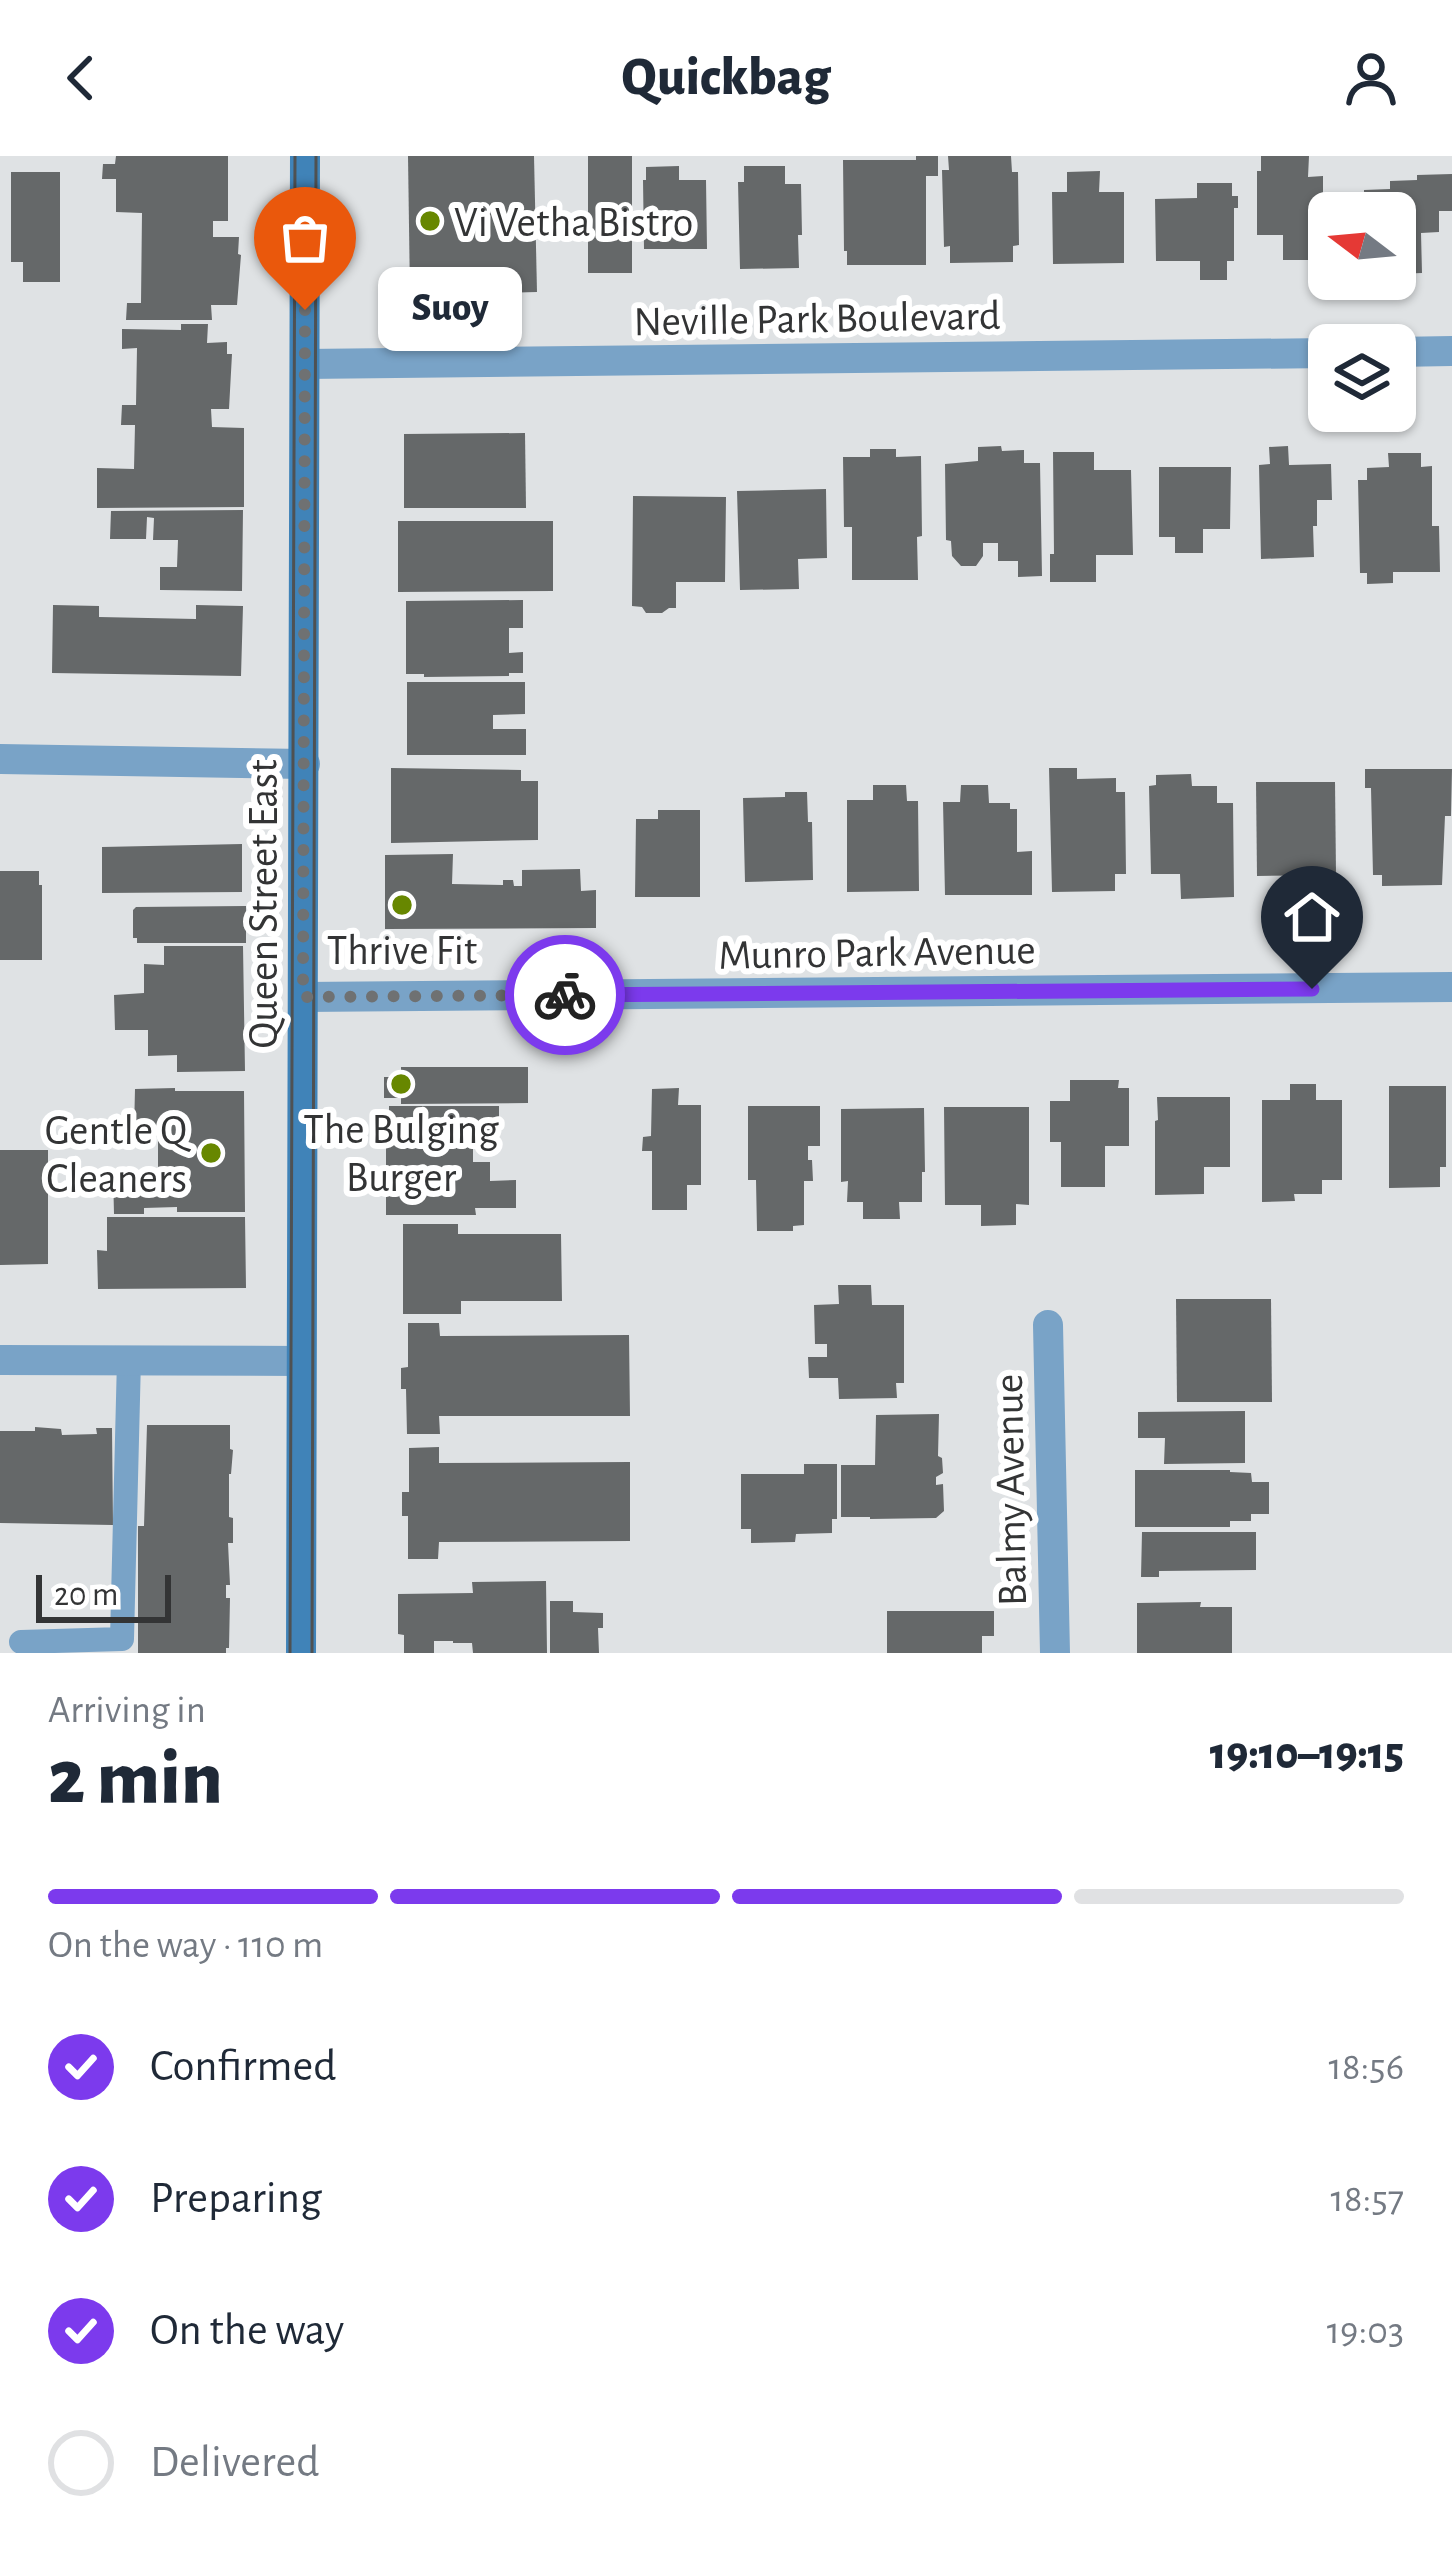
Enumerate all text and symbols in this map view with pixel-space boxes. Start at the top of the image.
icon: back [48,45,114,111]
icon: person [1338,45,1404,111]
text: Quickbag [622,51,830,105]
pin [254,187,356,310]
north arrow [1308,192,1416,300]
map controls [1308,192,1416,432]
place label: Vi Vetha Bistro [454,202,693,244]
icon: bag [272,205,338,271]
marker: Vi Vetha Bistro [417,208,443,234]
callout: Suoy [377,268,521,352]
text: Suoy [411,289,489,328]
street label: Neville Park Boulevard [633,295,1001,343]
button: layers [1308,324,1416,432]
street label: Queen Street East [243,759,285,1049]
pin [1261,866,1363,989]
icon: home [1279,884,1345,950]
marker: Thrive Fit [389,892,415,918]
street label: Munro Park Avenue [718,929,1036,977]
place label: Thrive Fit [327,930,477,972]
courier [505,935,625,1055]
icon: bike [532,962,598,1028]
marker: The Bulging Burger [388,1071,414,1097]
place label: The Bulging Burger [303,1109,499,1199]
place label: Gentle Q Cleaners [45,1110,191,1200]
marker: Gentle Q Cleaners [198,1140,224,1166]
street label: Balmy Avenue [988,1373,1034,1607]
scale bar [36,1569,171,1622]
text: 20 m [54,1579,118,1612]
text: Arriving in [48,1691,206,1730]
text: 19:10–19:15 [1210,1732,1404,1777]
text: 2 min [48,1740,223,1818]
text: On the way · 110 m [48,1926,323,1965]
icon: check [48,2034,114,2100]
text: Confirmed [150,2044,336,2089]
text: 18:56 [1329,2048,1404,2087]
icon: check [48,2166,114,2232]
text: Preparing [150,2176,322,2221]
text: 18:57 [1331,2180,1404,2219]
icon: check [48,2298,114,2364]
text: On the way [150,2308,344,2353]
text: 19:03 [1327,2312,1404,2351]
text: Delivered [150,2440,319,2485]

